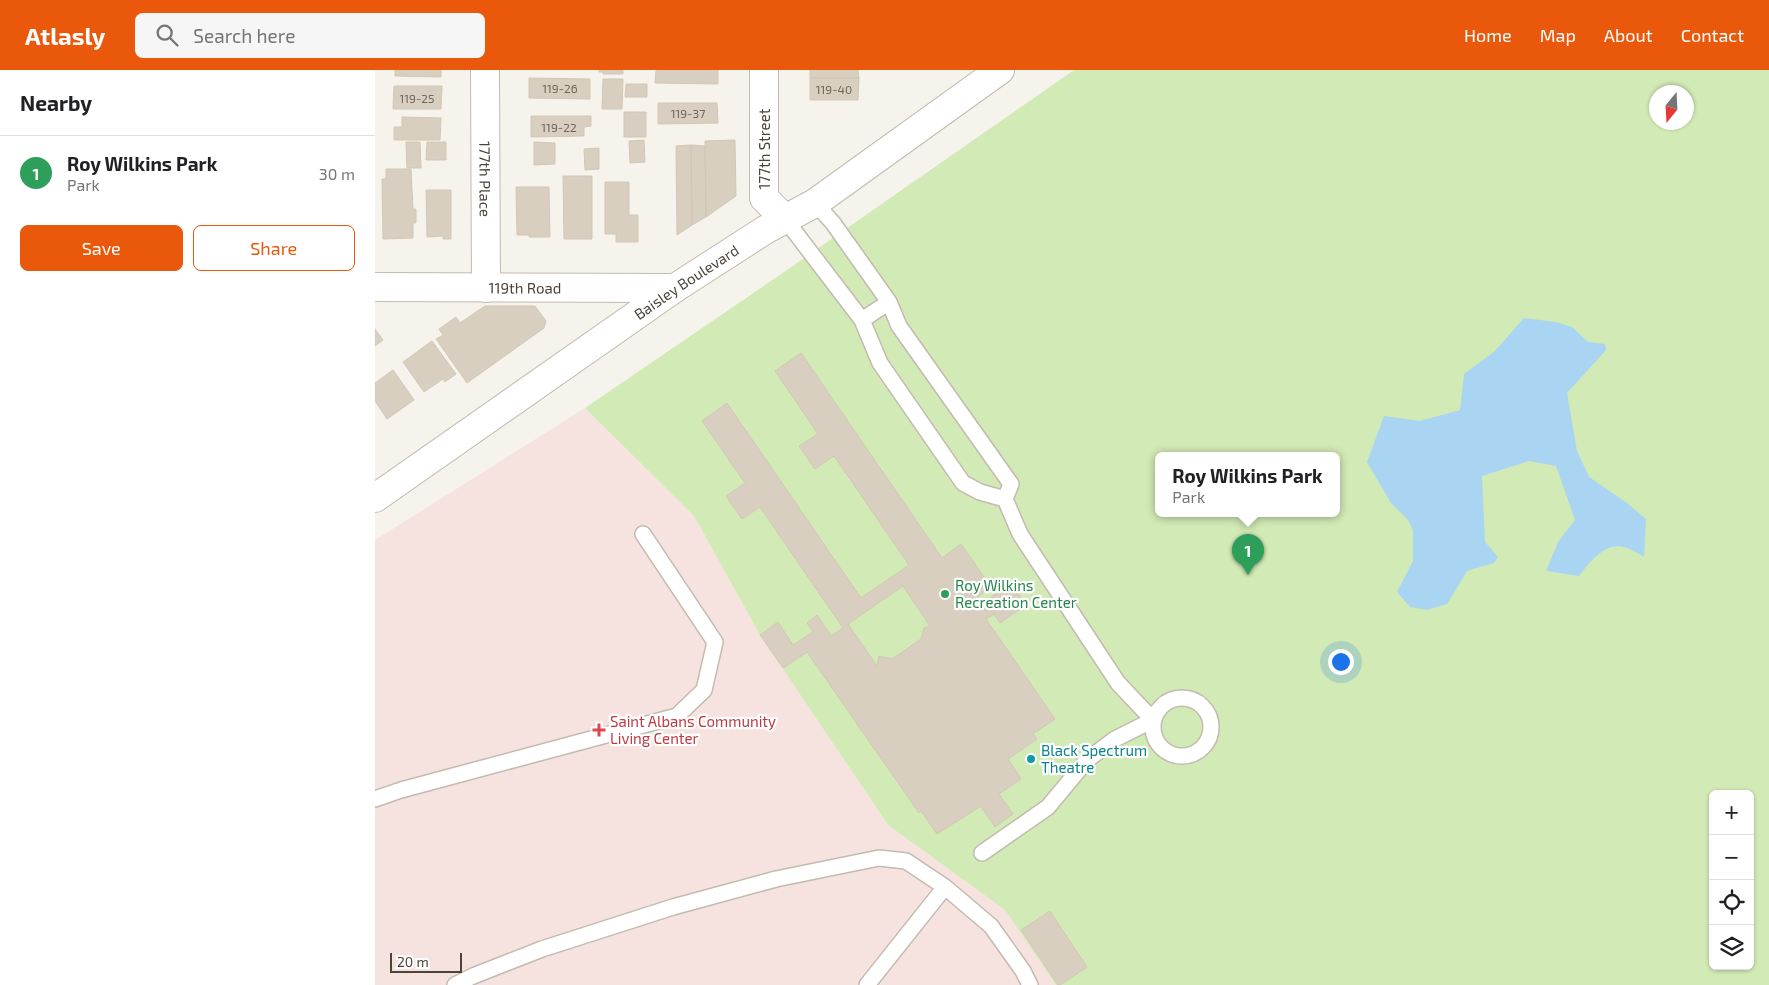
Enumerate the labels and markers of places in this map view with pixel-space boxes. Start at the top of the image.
pin: 1 [1232,534,1264,575]
place label: Roy Wilkins Recreation Center [955,576,1077,611]
marker: Roy Wilkins Recreation Center [939,588,951,600]
place label: Saint Albans Community Living Center [610,712,776,747]
marker: Saint Albans Community Living Center [592,723,606,737]
place label: Black Spectrum Theatre [1041,741,1147,776]
marker: Black Spectrum Theatre [1025,753,1037,765]

